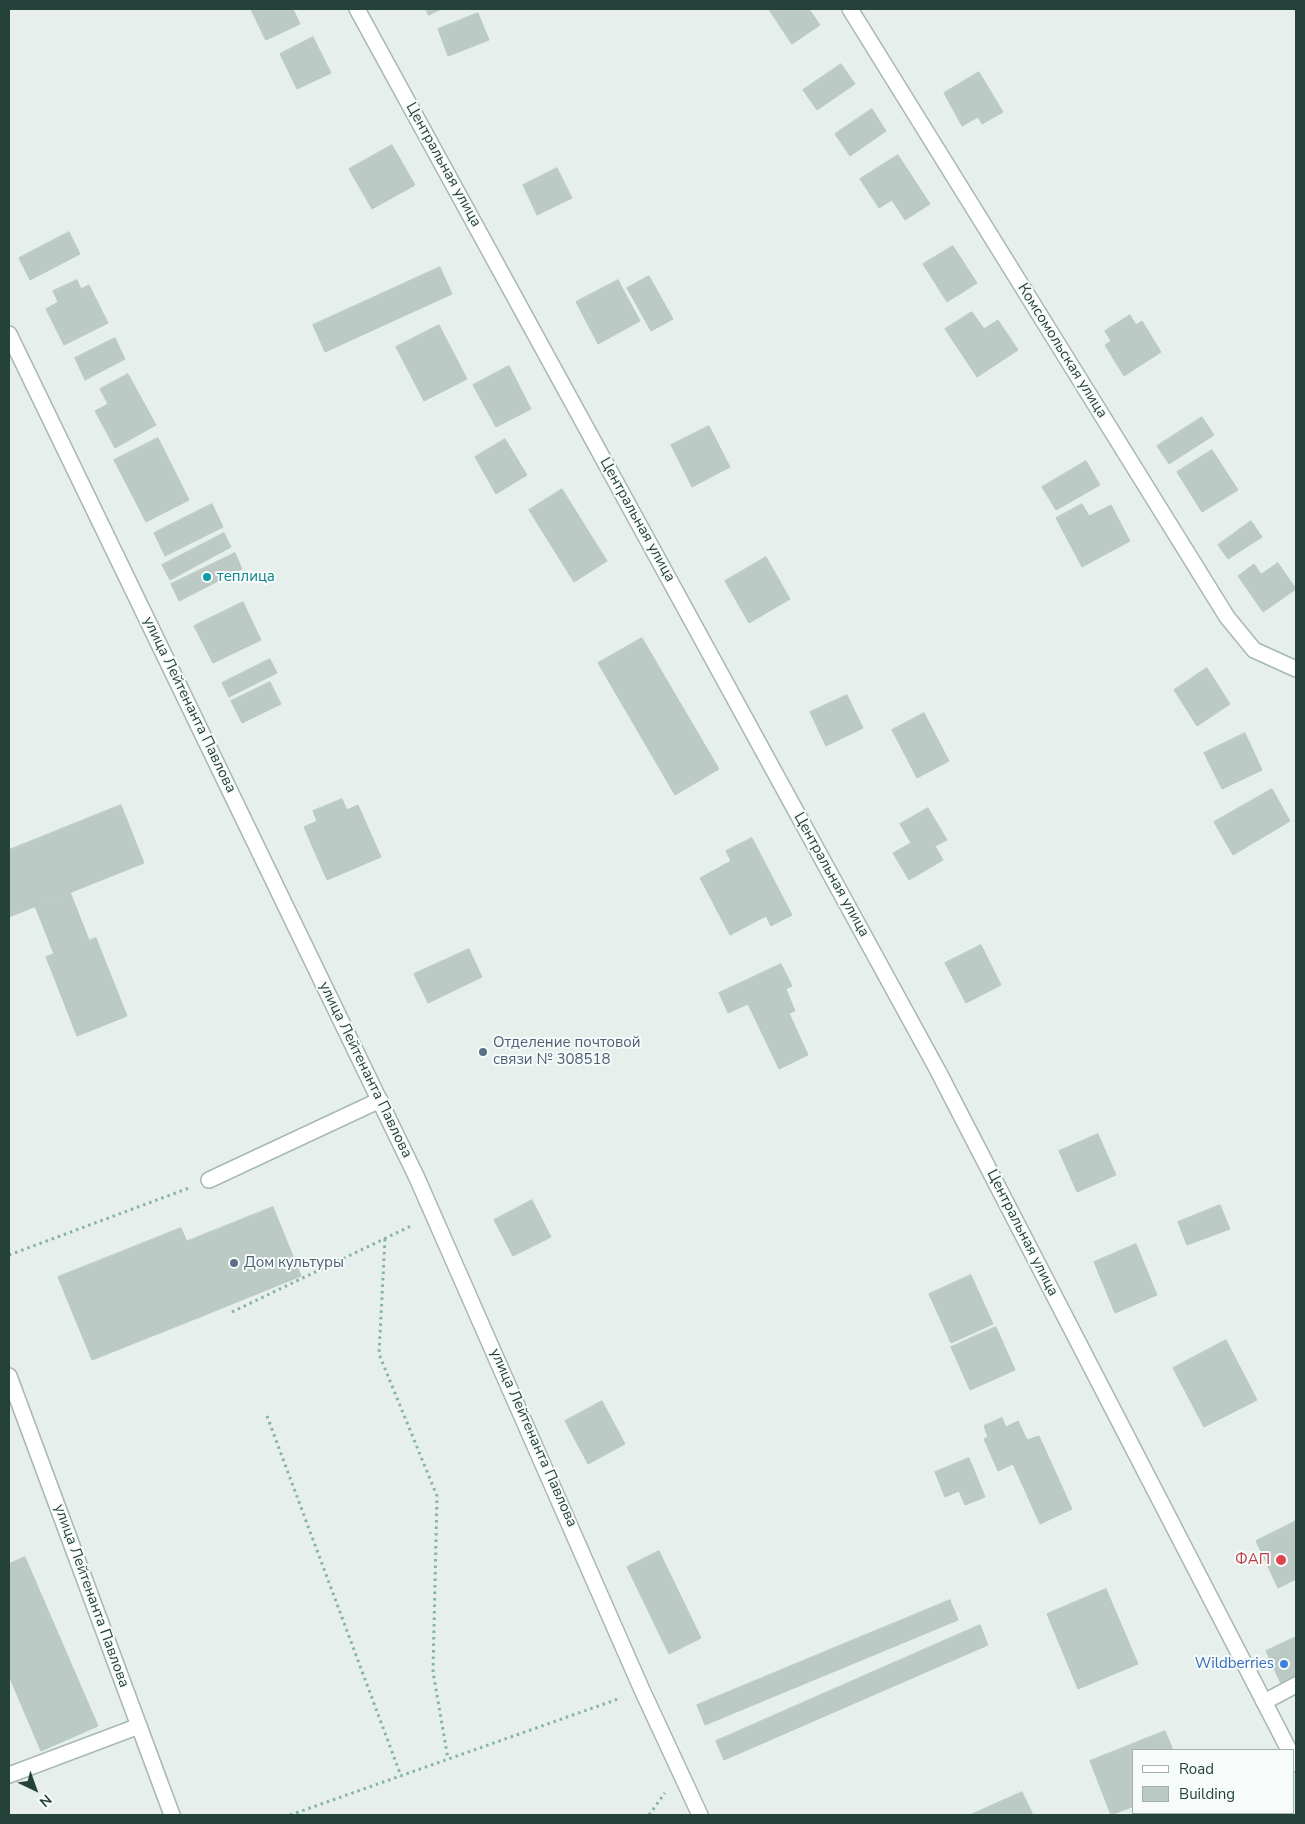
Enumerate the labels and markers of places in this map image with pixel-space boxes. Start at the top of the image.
place label: теплица [217,568,275,586]
marker: теплица [201,571,213,583]
place label: Отделение почтовой связи № 308518 [493,1034,641,1069]
marker: Отделение почтовой связи № 308518 [477,1046,489,1058]
place label: Дом культуры [244,1254,344,1272]
marker: Дом культуры [228,1257,240,1269]
place label: ФАП [1235,1551,1270,1569]
marker: ФАП [1274,1553,1288,1567]
place label: Wildberries [1195,1655,1274,1673]
marker: Wildberries [1278,1658,1290,1670]

